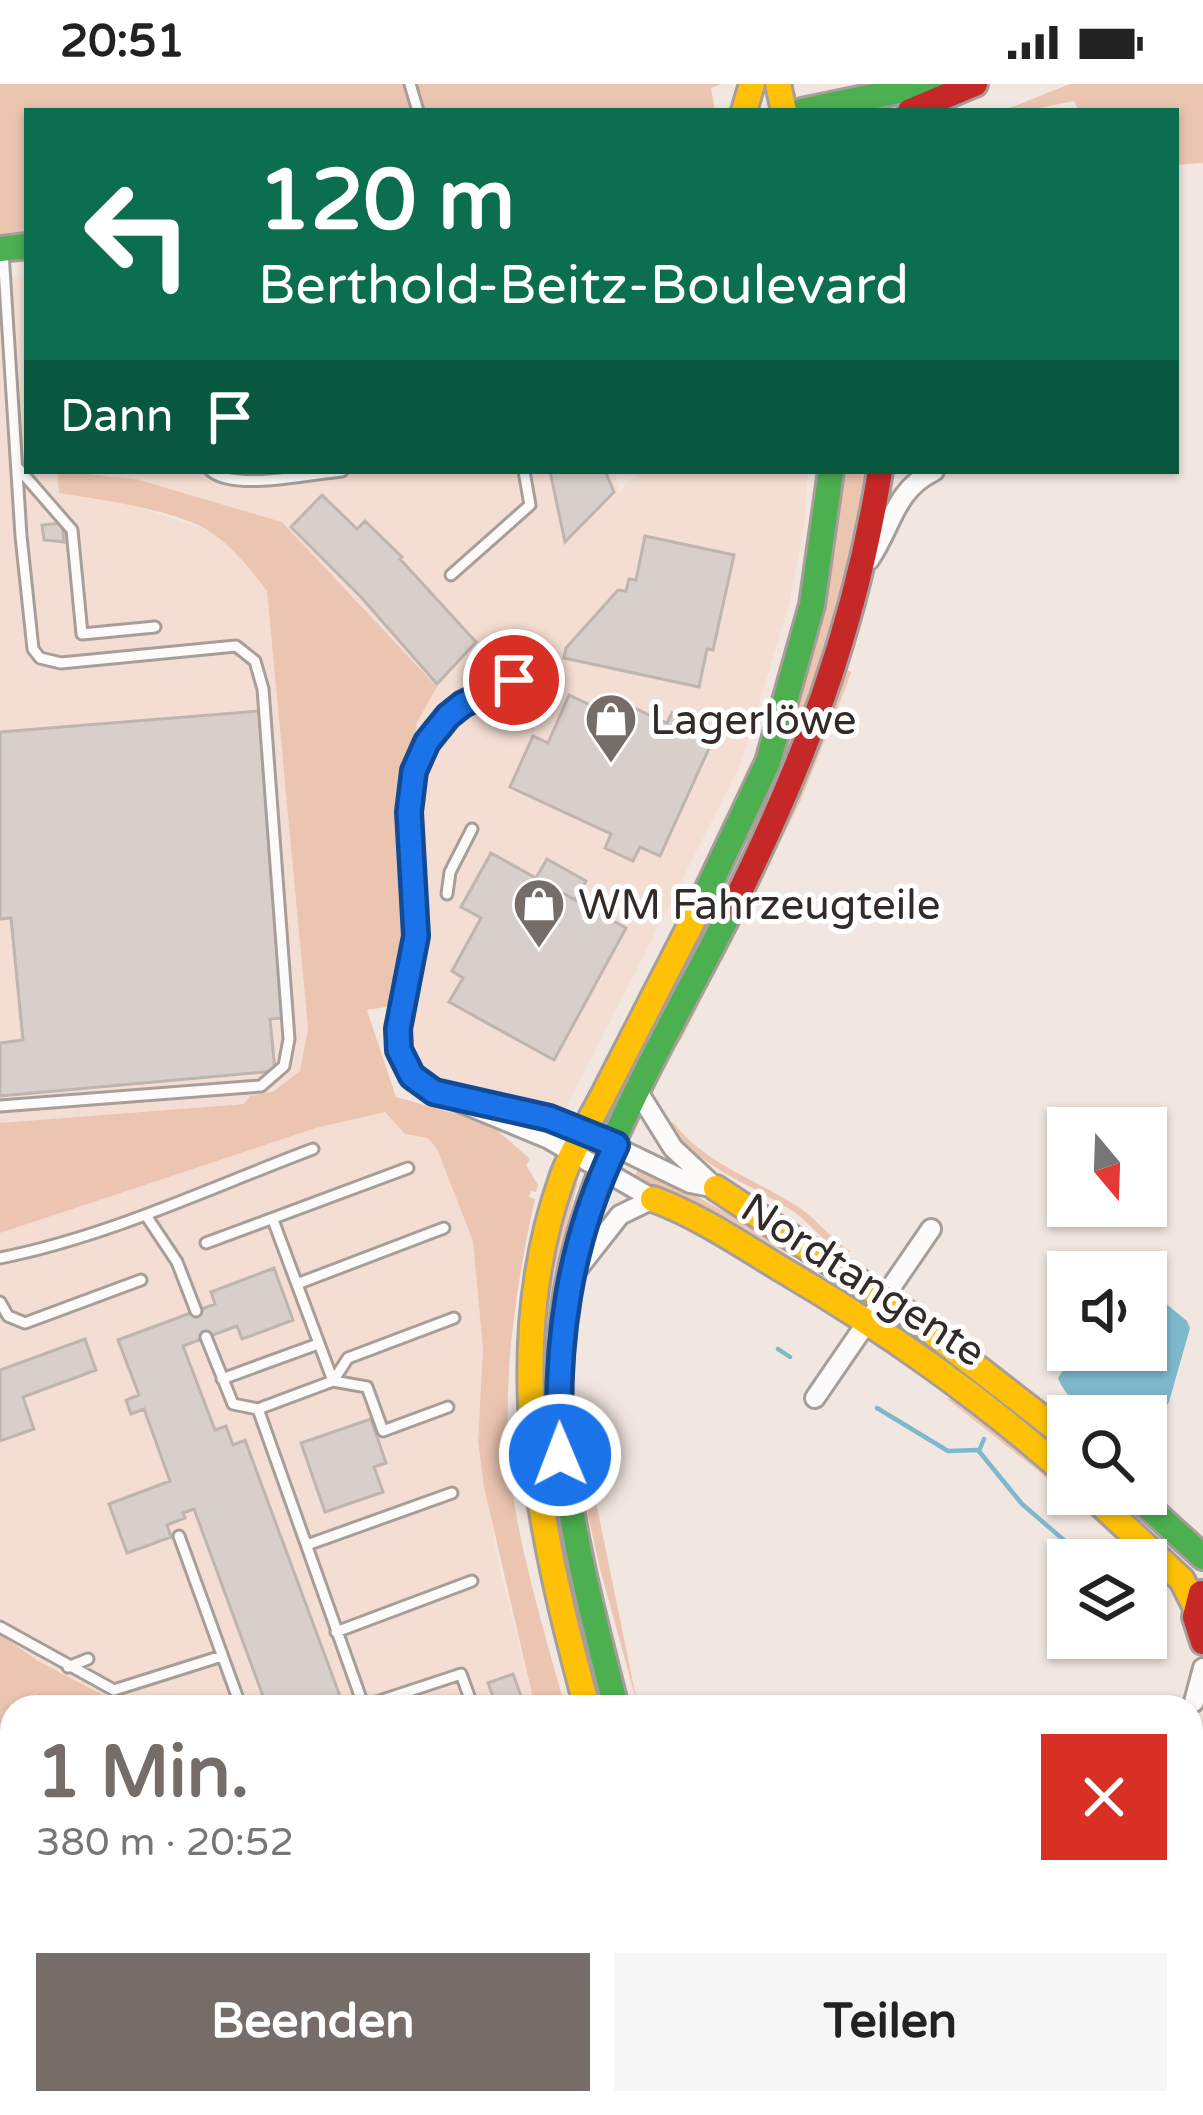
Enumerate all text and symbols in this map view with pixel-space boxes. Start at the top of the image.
text: 20:51 [60,15,185,69]
text: 120 m [258,151,515,252]
icon: left [60,156,216,312]
text: Berthold-Beitz-Boulevard [258,253,909,318]
icon: arrive [197,384,263,450]
text: Dann [60,390,173,444]
pin [463,629,565,731]
icon: arrive [481,647,547,713]
shop icon: Lagerlöwe [583,691,639,765]
place label: Lagerlöwe [650,695,857,746]
shop icon: WM Fahrzeugteile [511,876,567,950]
place label: WM Fahrzeugteile [578,880,941,931]
north arrow [1047,1107,1167,1227]
map controls [1047,1107,1167,1659]
street label: Nordtangente [732,1182,995,1378]
button: sound [1047,1251,1167,1371]
position arrow [497,1392,623,1518]
button: search [1047,1395,1167,1515]
button: layers [1047,1539,1167,1659]
text: 1 Min. [36,1730,249,1817]
button: close [1041,1734,1167,1860]
text: 380 m · 20:52 [36,1819,294,1866]
button: Beenden [36,1953,590,2091]
button: Teilen [614,1953,1167,2091]

